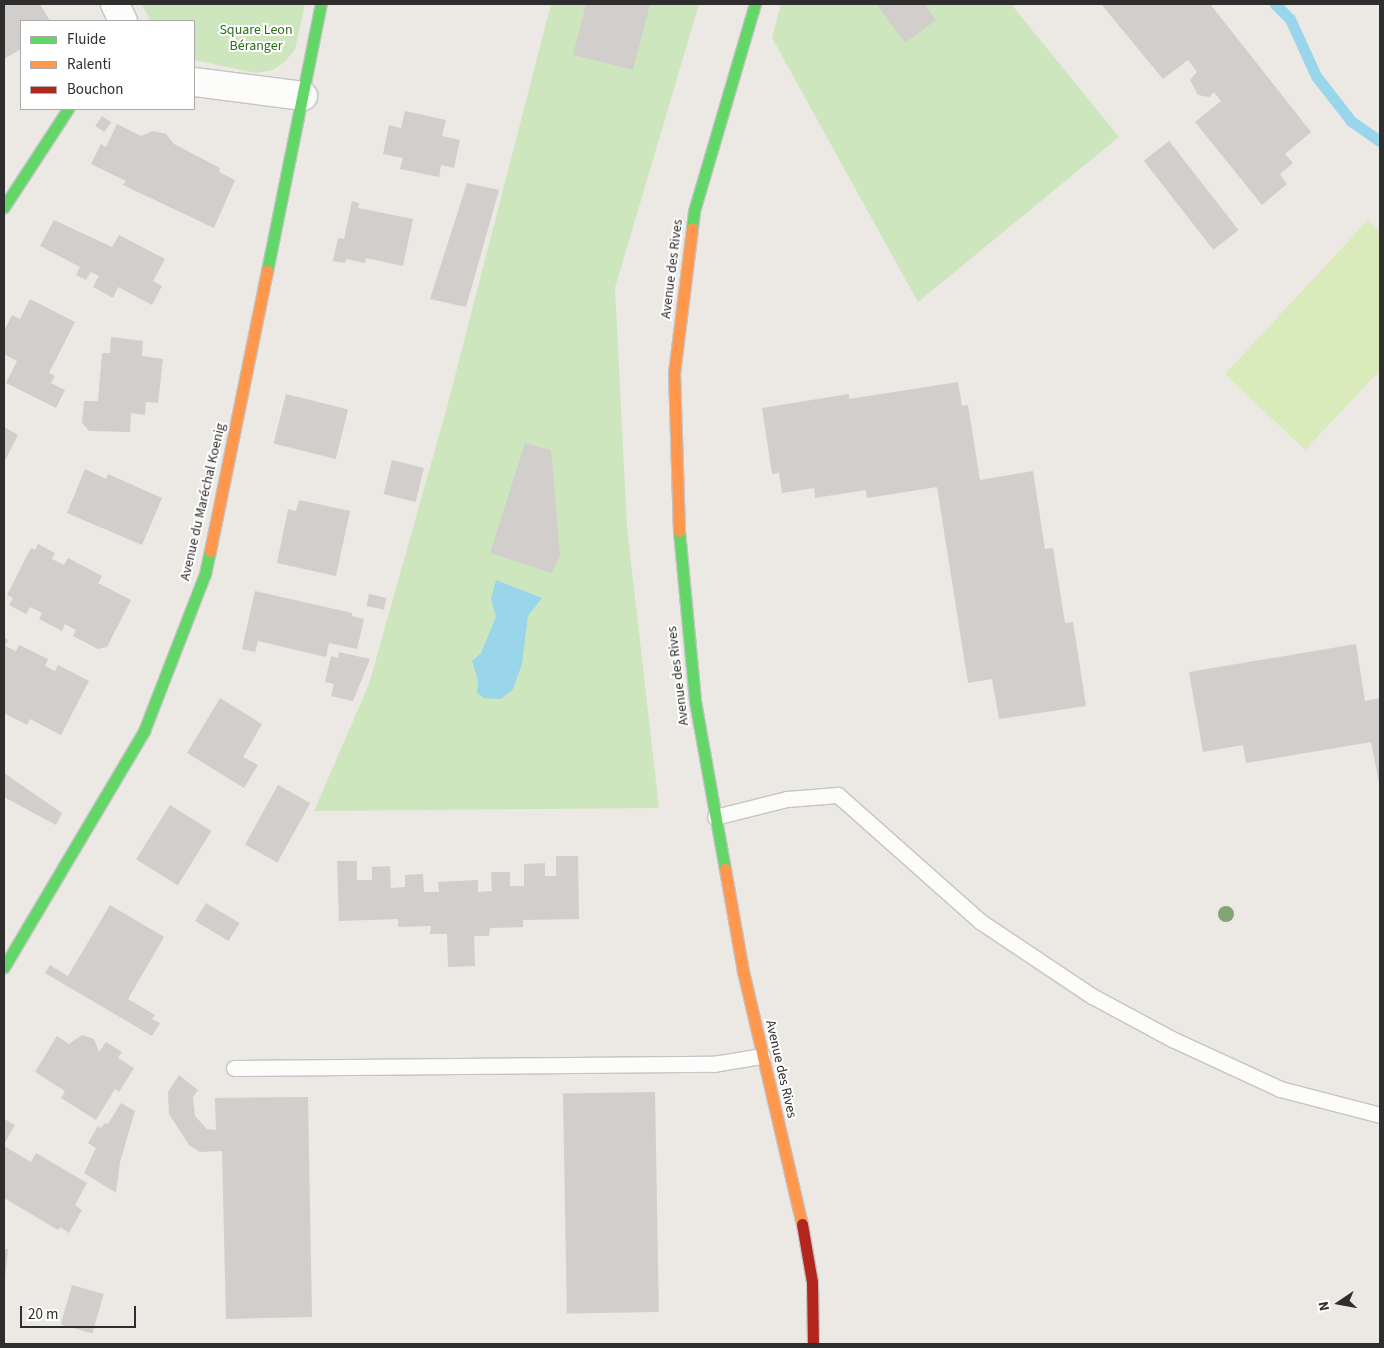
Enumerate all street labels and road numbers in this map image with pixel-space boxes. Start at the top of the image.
street label: Avenue des Rives [658,218,686,320]
street label: Avenue du Maréchal Koenig [177,422,229,582]
street label: Avenue des Rives [664,625,692,727]
street label: Avenue des Rives [762,1018,800,1120]

